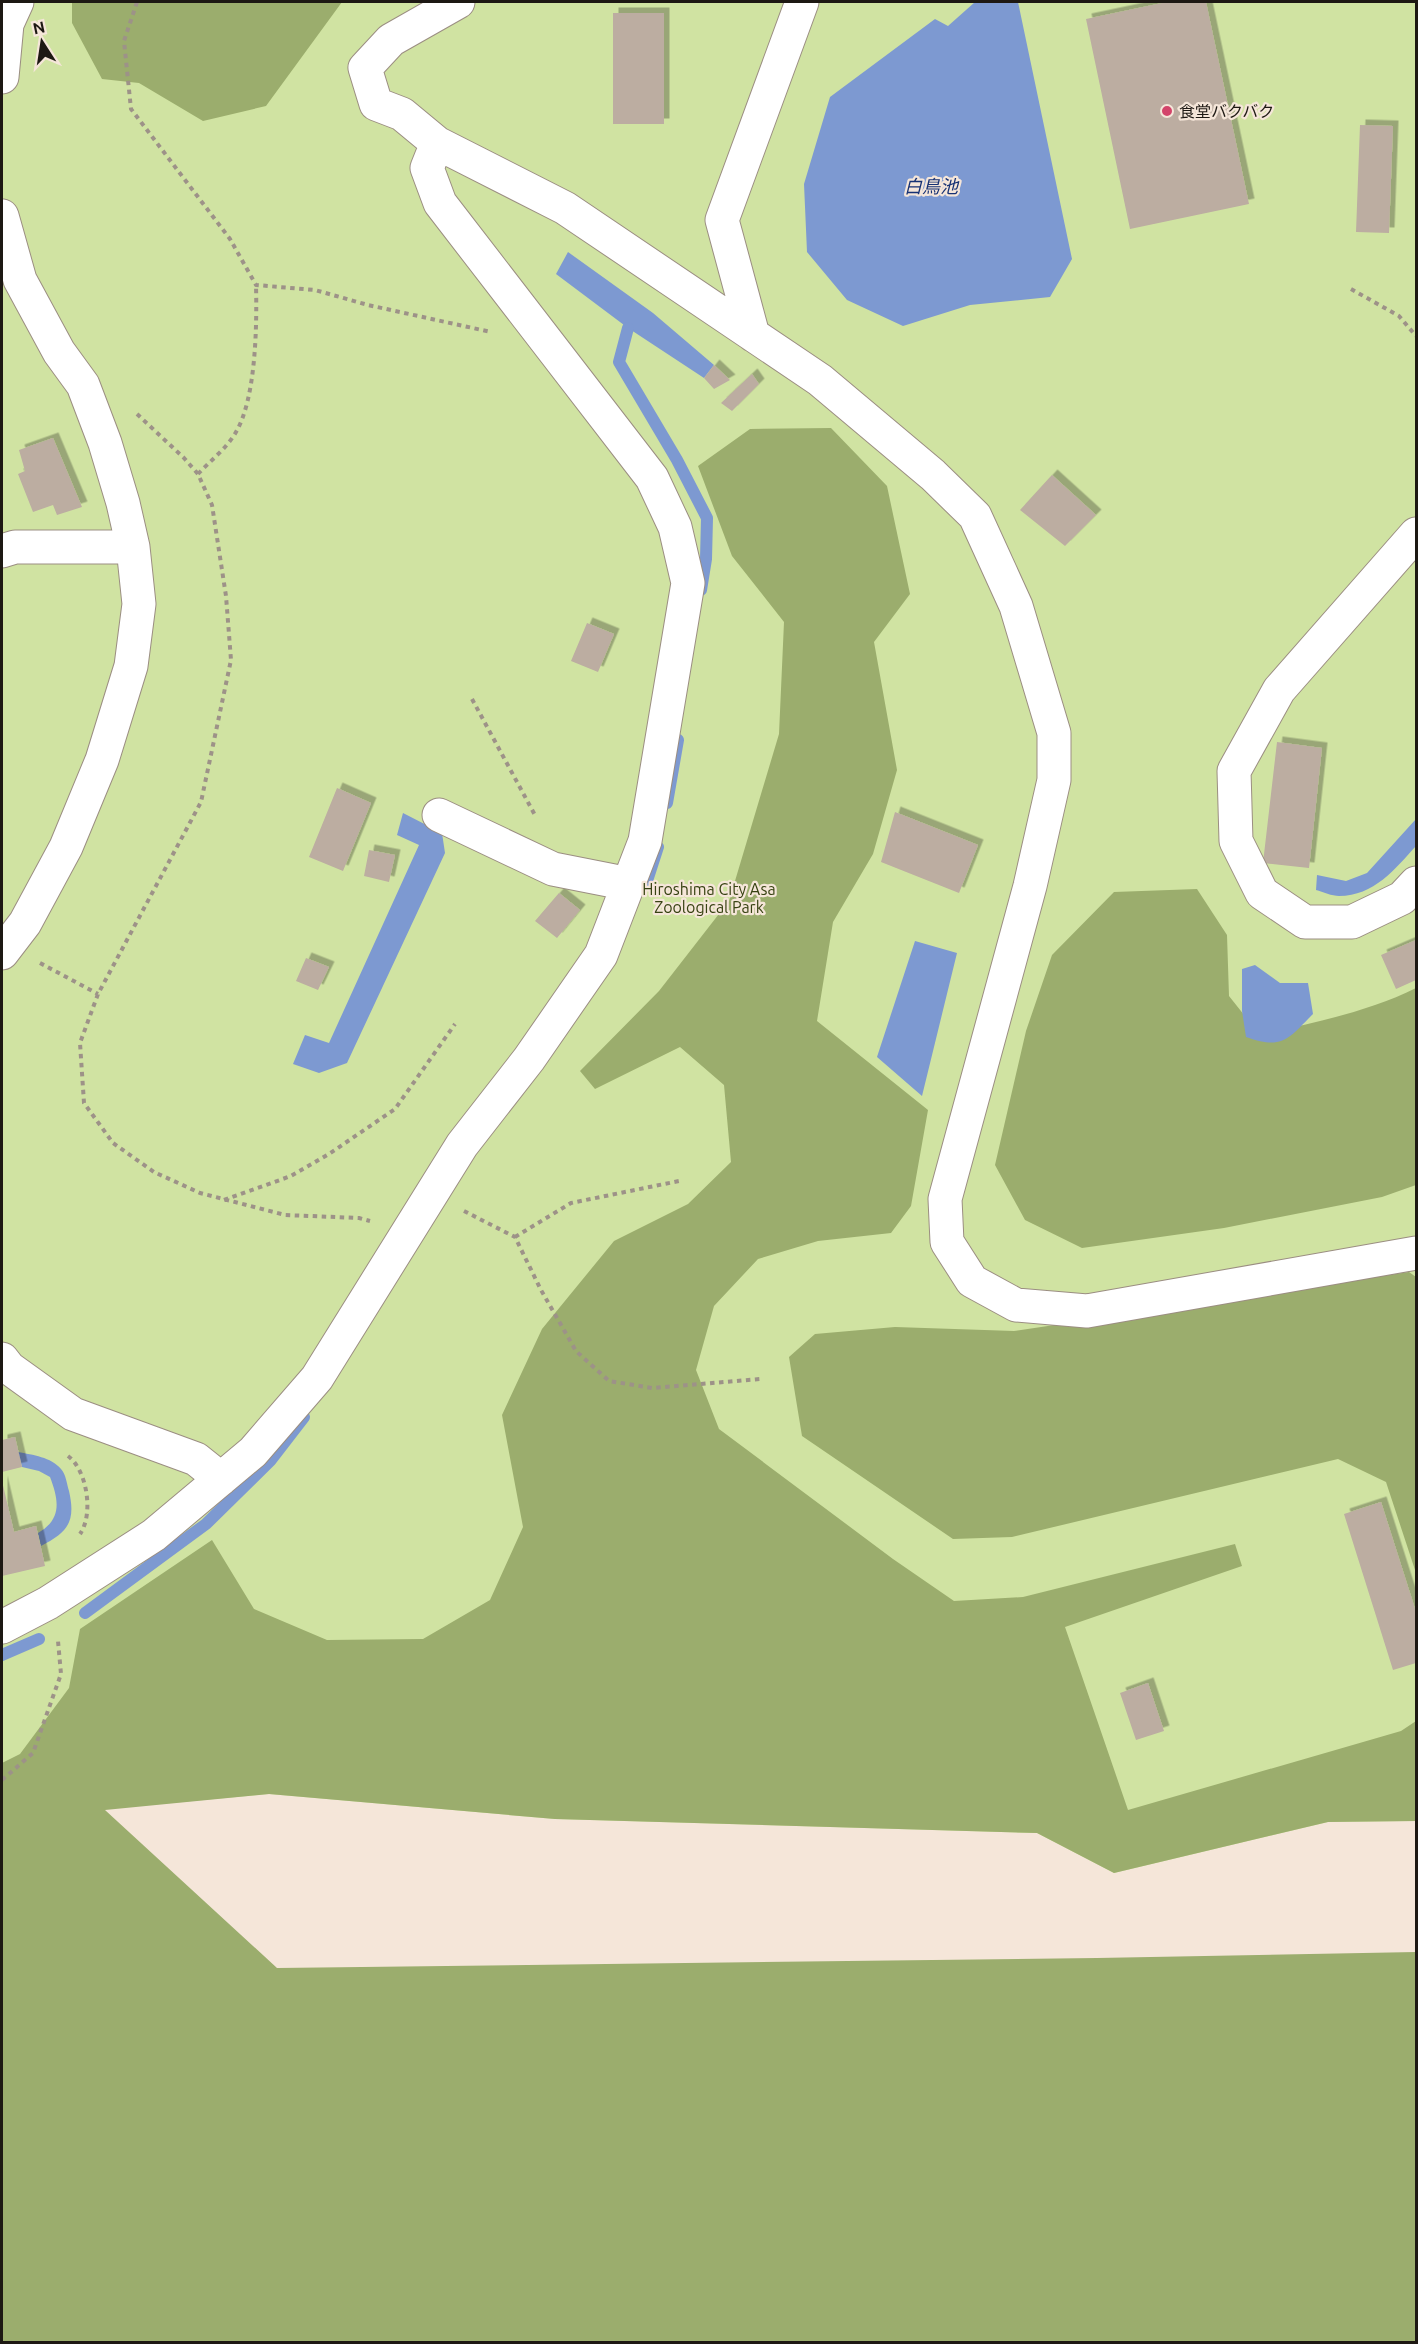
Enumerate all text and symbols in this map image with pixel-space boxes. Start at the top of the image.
north arrow [12,12,72,72]
text: N [31,17,47,37]
place label: 食堂バクバク [1179,102,1274,120]
marker: 食堂バクバク [1160,104,1174,118]
water label: 白鳥池 [904,176,960,196]
park label: Hiroshima City Asa Zoological Park [642,880,776,916]

